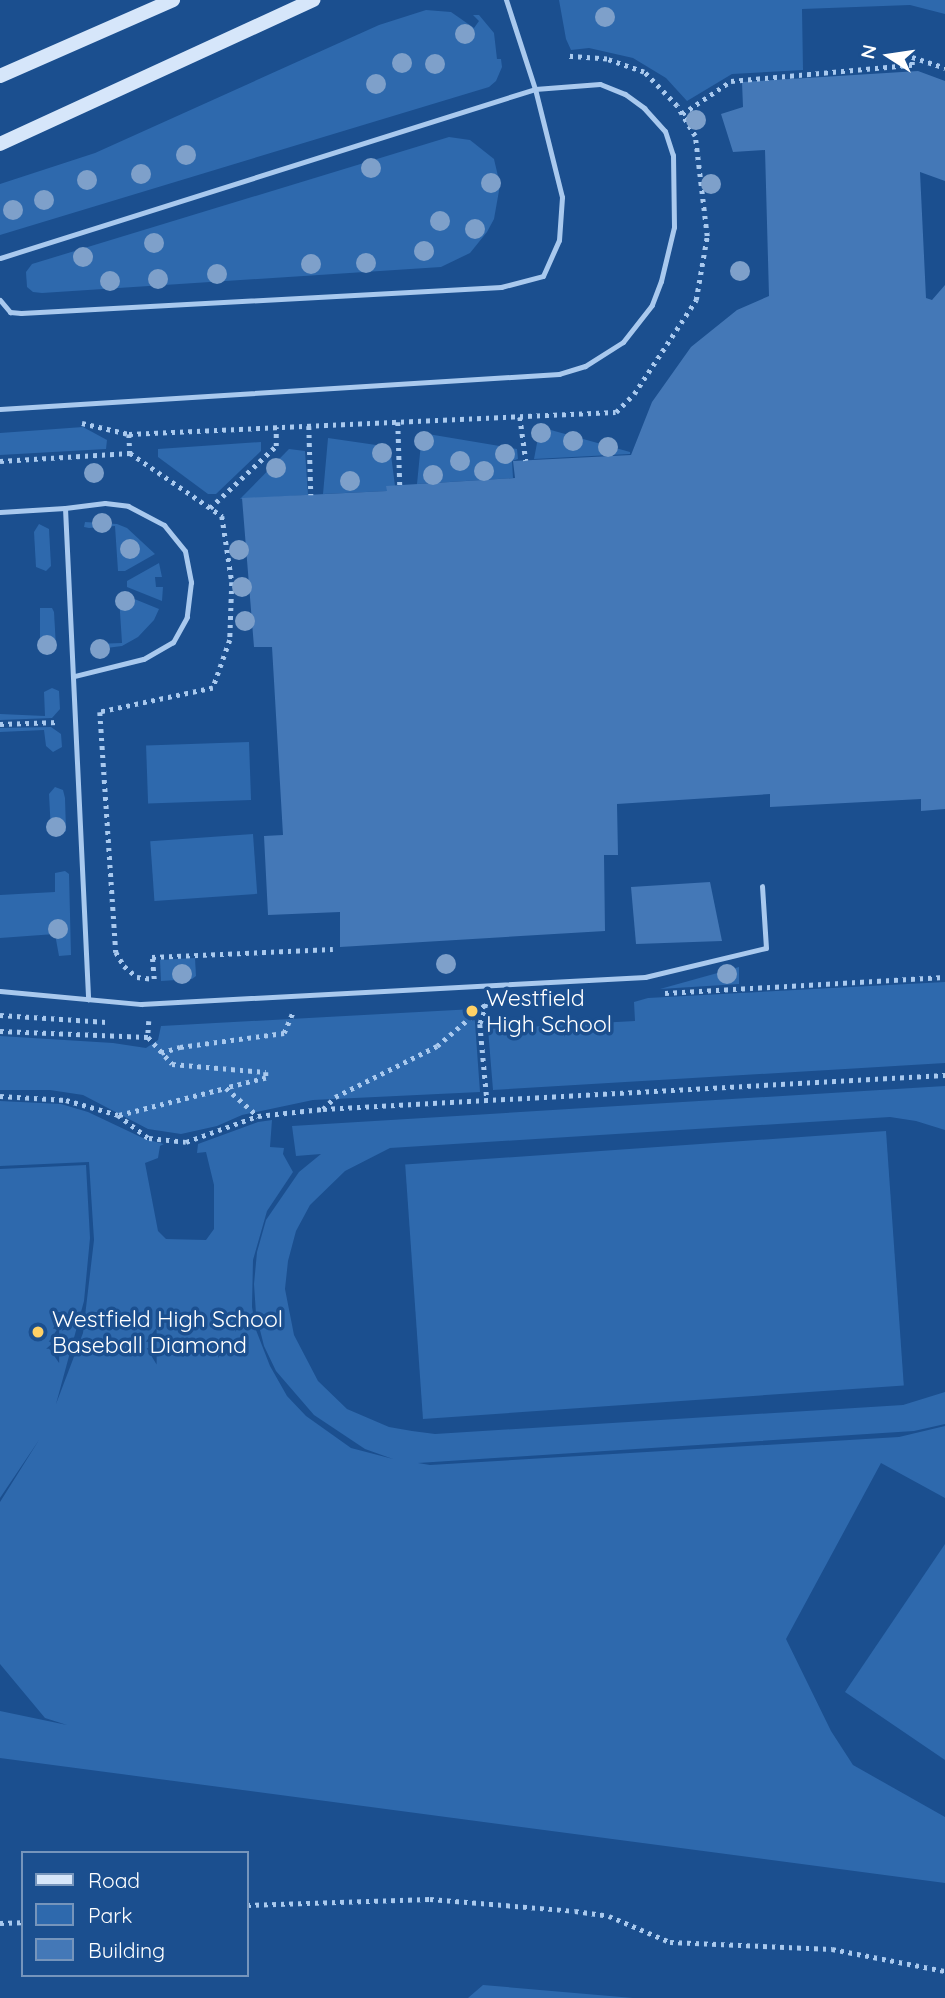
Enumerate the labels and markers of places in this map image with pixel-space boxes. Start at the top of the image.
place label: Westfield High School [486,984,612,1038]
marker: Westfield High School [464,1003,480,1019]
place label: Westfield High School Baseball Diamond [52,1305,283,1359]
marker: Westfield High School Baseball Diamond [30,1324,46,1340]

